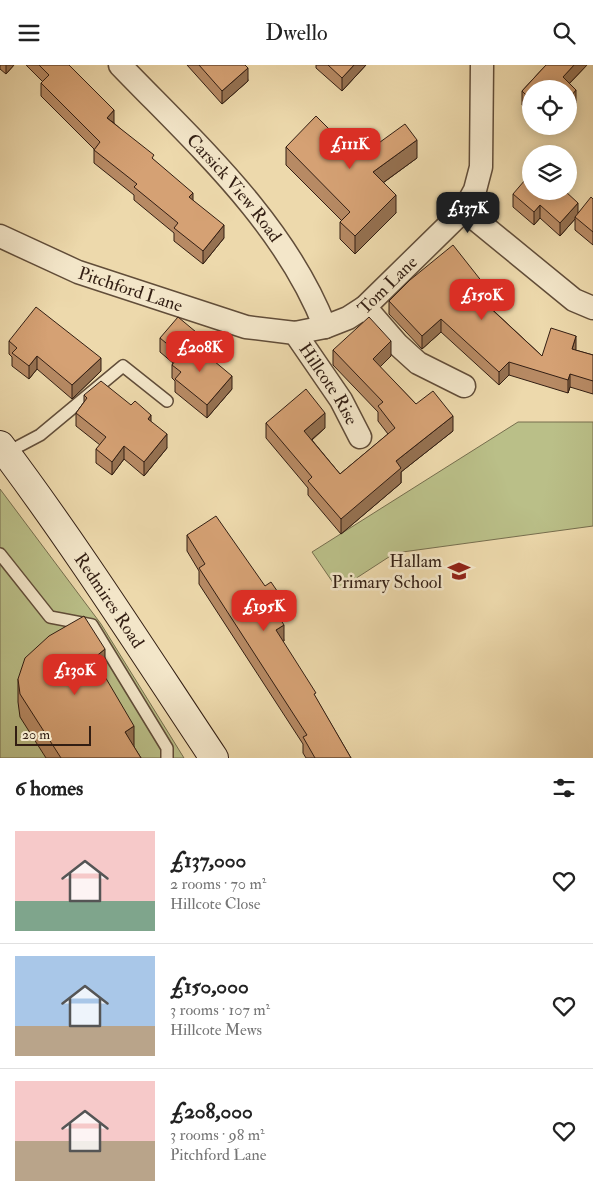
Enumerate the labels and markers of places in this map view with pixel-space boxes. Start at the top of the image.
pin: £111K [315,127,385,170]
pin: £137K [433,191,503,234]
pin: £150K [447,279,517,321]
pin: £208K [165,331,235,373]
place label: Hallam Primary School [332,550,442,594]
school or university icon: Hallam Primary School [446,558,472,584]
pin: £195K [229,589,299,632]
pin: £130K [40,653,110,696]

